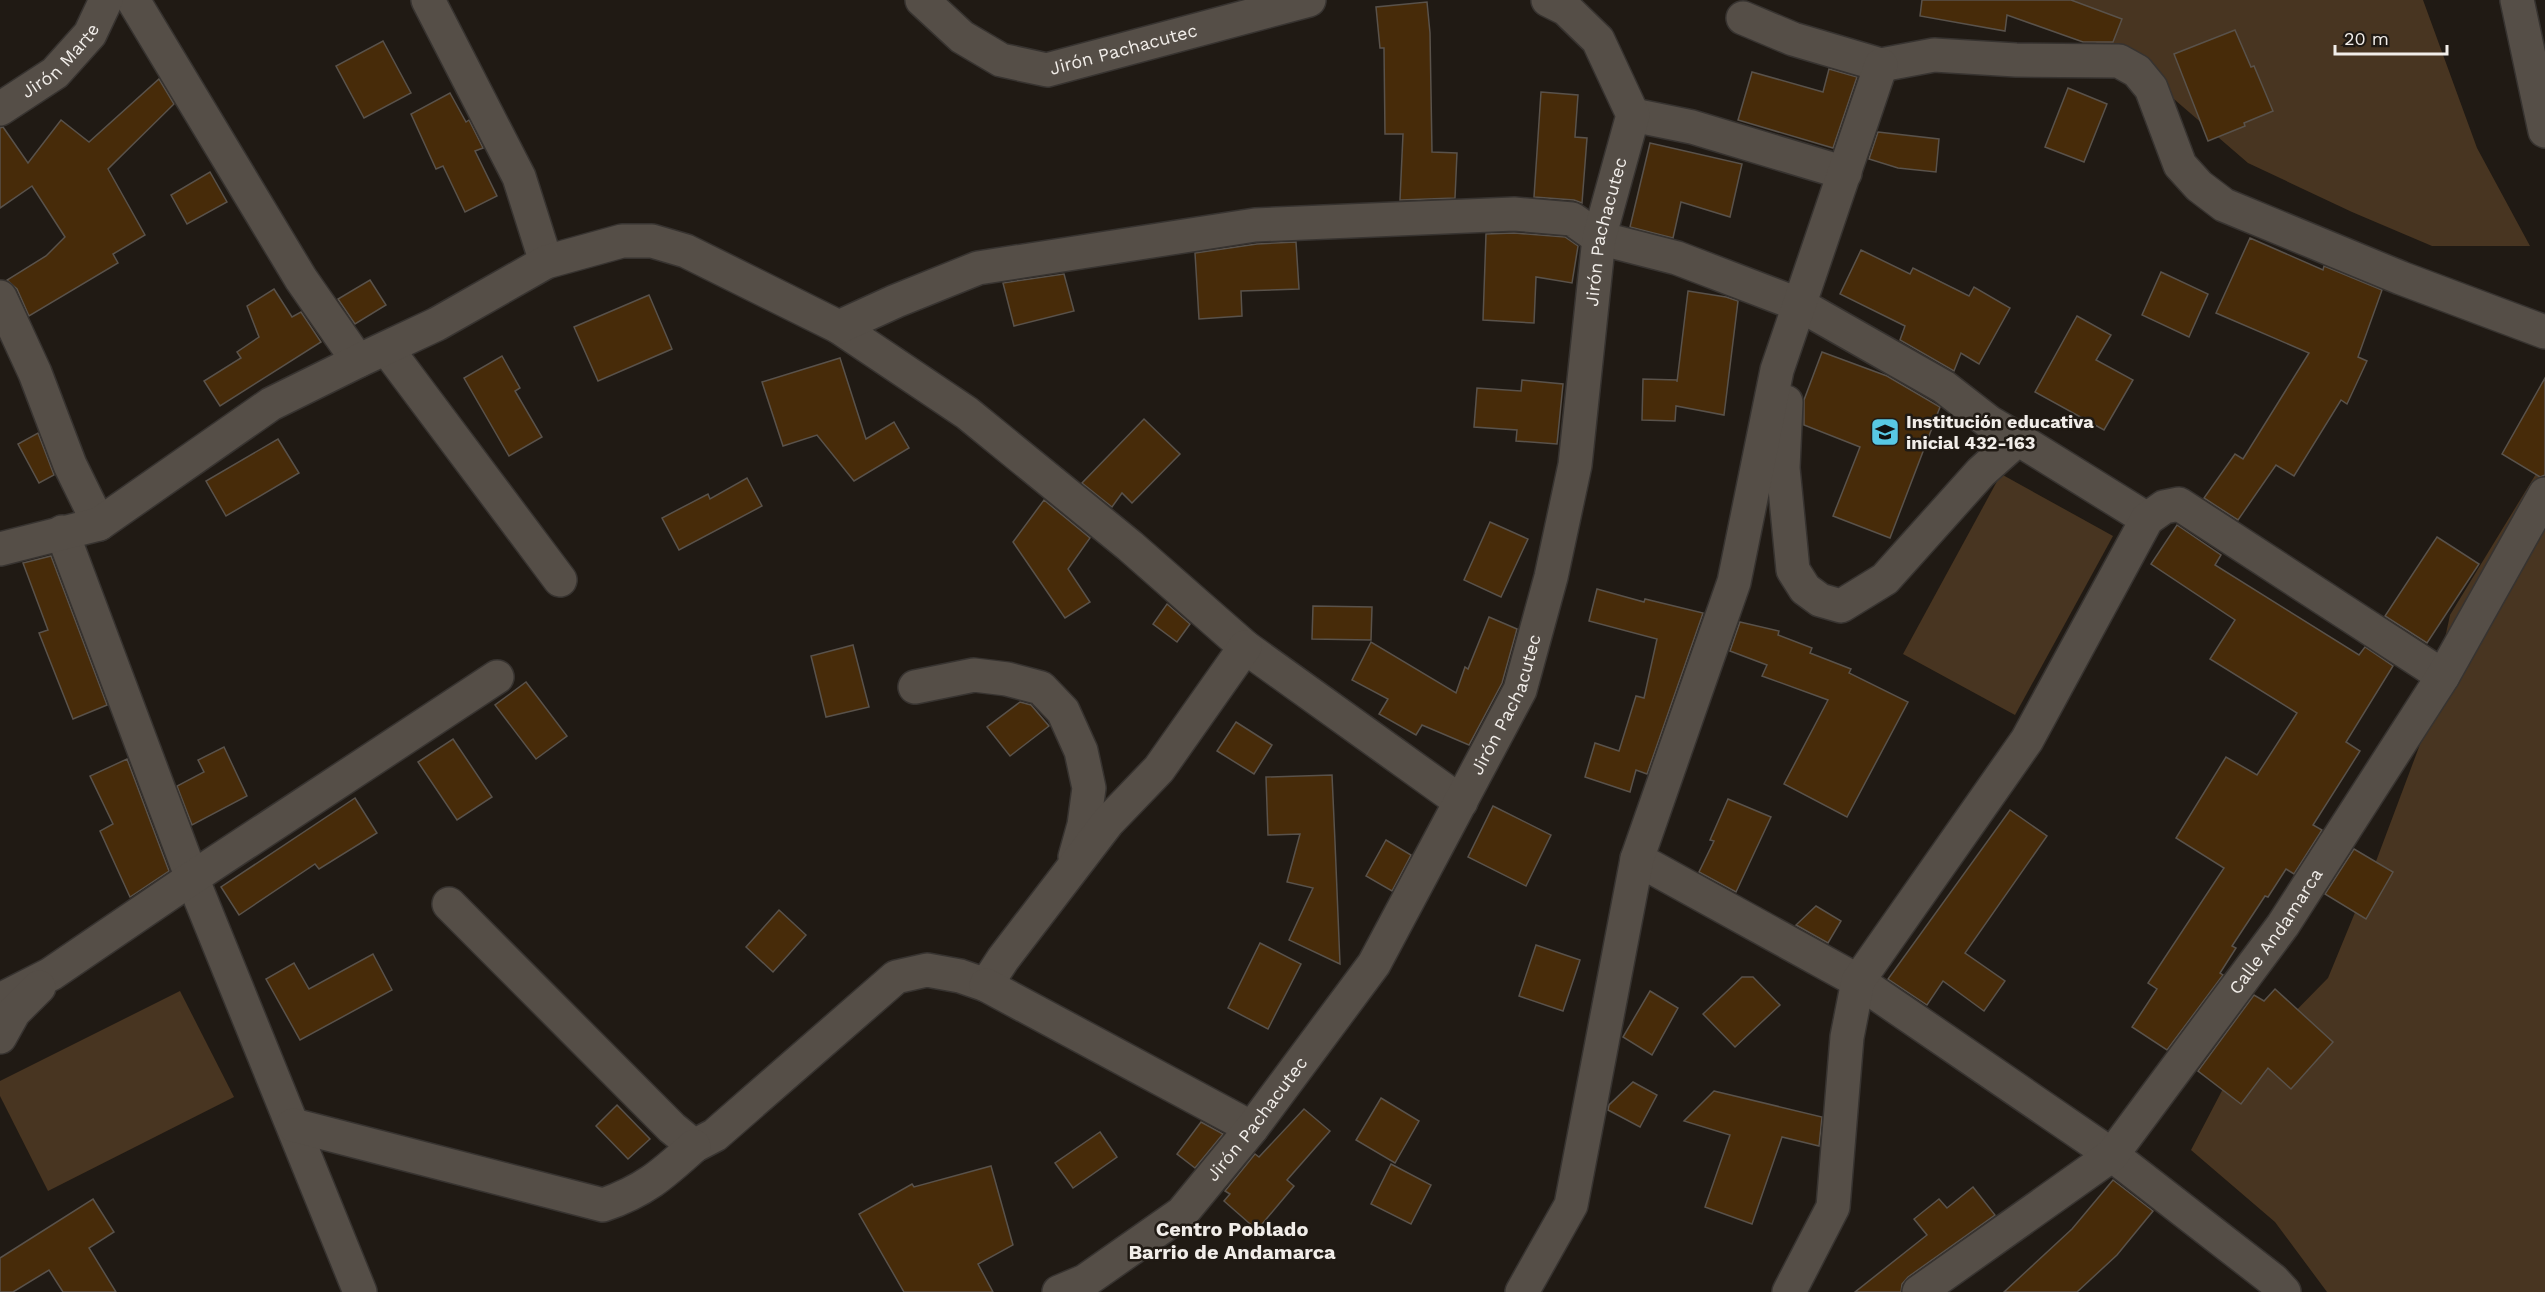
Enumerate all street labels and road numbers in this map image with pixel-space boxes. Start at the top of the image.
street label: Jirón Pachacutec [1047,19,1199,79]
street label: Jirón Marte [17,20,103,102]
street label: Jirón Pachacutec [1581,155,1631,307]
street label: Jirón Pachacutec [1466,632,1545,778]
street label: Calle Andamarca [2224,864,2327,998]
street label: Jirón Pachacutec [1202,1052,1311,1185]

